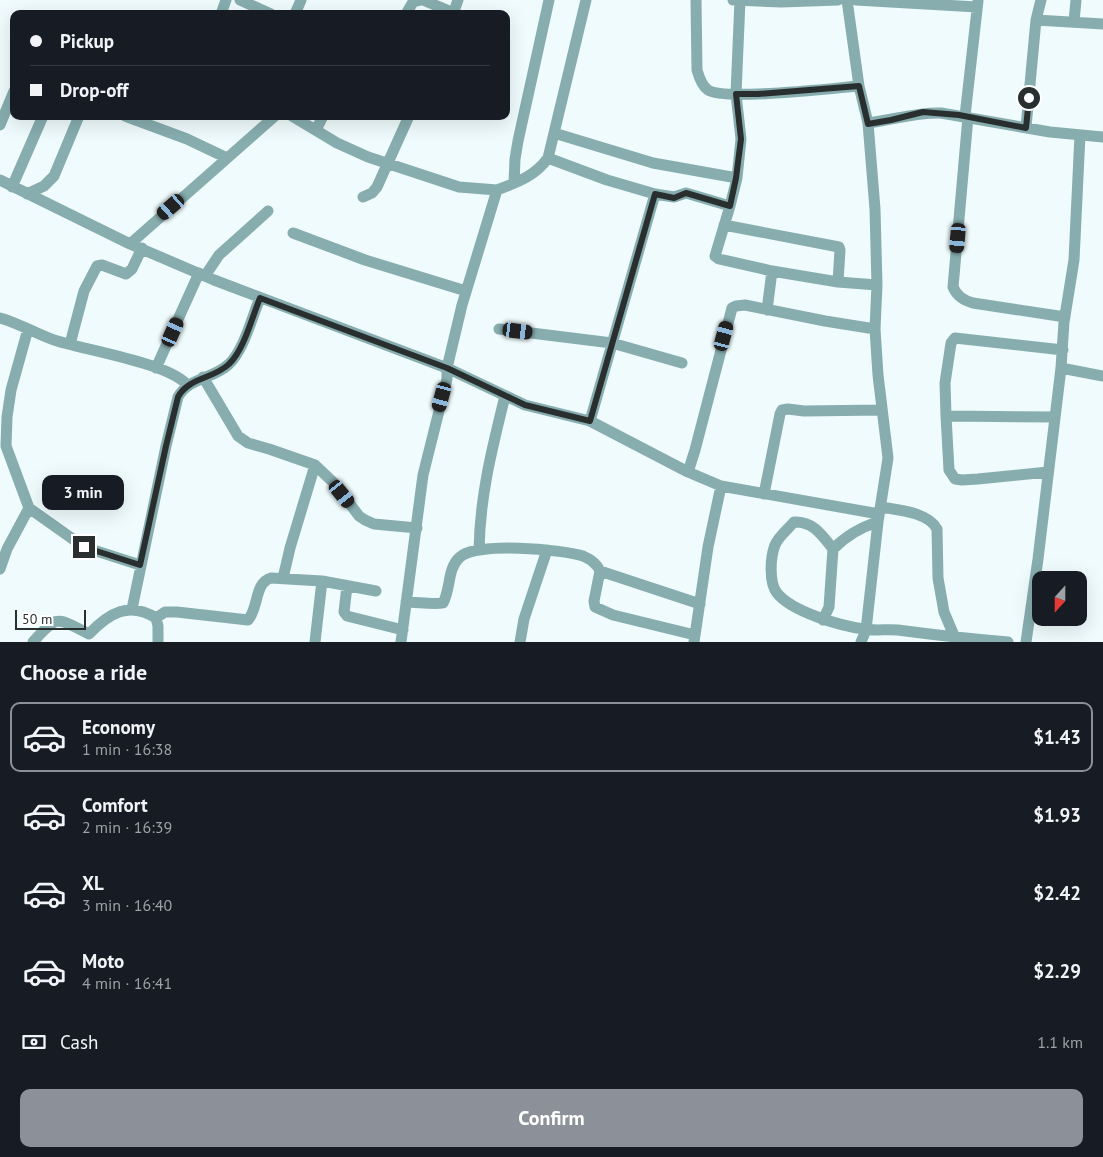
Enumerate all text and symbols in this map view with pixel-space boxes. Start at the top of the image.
text: Pickup [60,29,114,53]
text: Drop-off [60,78,128,102]
route start [1018,87,1040,109]
car [154,191,187,223]
car [949,222,966,254]
car [160,315,185,349]
car [712,320,735,352]
car [502,322,533,340]
car [430,381,453,413]
callout: 3 min [43,474,125,510]
car [326,478,357,510]
text: 3 min [63,482,103,502]
route end [73,536,95,558]
north arrow [1032,571,1088,626]
map controls [1032,571,1087,626]
scale bar [15,607,86,630]
text: 50 m [22,610,52,628]
text: Choose a ride [20,658,147,686]
icon: car [22,715,67,760]
text: Economy [82,715,155,739]
text: $1.43 [1033,725,1081,749]
text: 1 min · 16:38 [82,739,172,759]
icon: car [22,793,67,838]
text: Comfort [82,793,148,817]
text: $1.93 [1033,803,1081,827]
text: 2 min · 16:39 [82,817,172,837]
icon: car [22,871,67,916]
text: XL [82,871,104,895]
text: $2.42 [1033,881,1081,905]
text: 3 min · 16:40 [82,895,172,915]
icon: car [22,949,67,994]
text: Moto [82,949,124,973]
text: $2.29 [1033,959,1081,983]
text: 4 min · 16:41 [82,973,172,993]
icon: cash [20,1028,48,1056]
text: Cash [60,1030,98,1054]
text: 1.1 km [1037,1032,1083,1052]
button: Confirm [20,1089,1083,1147]

